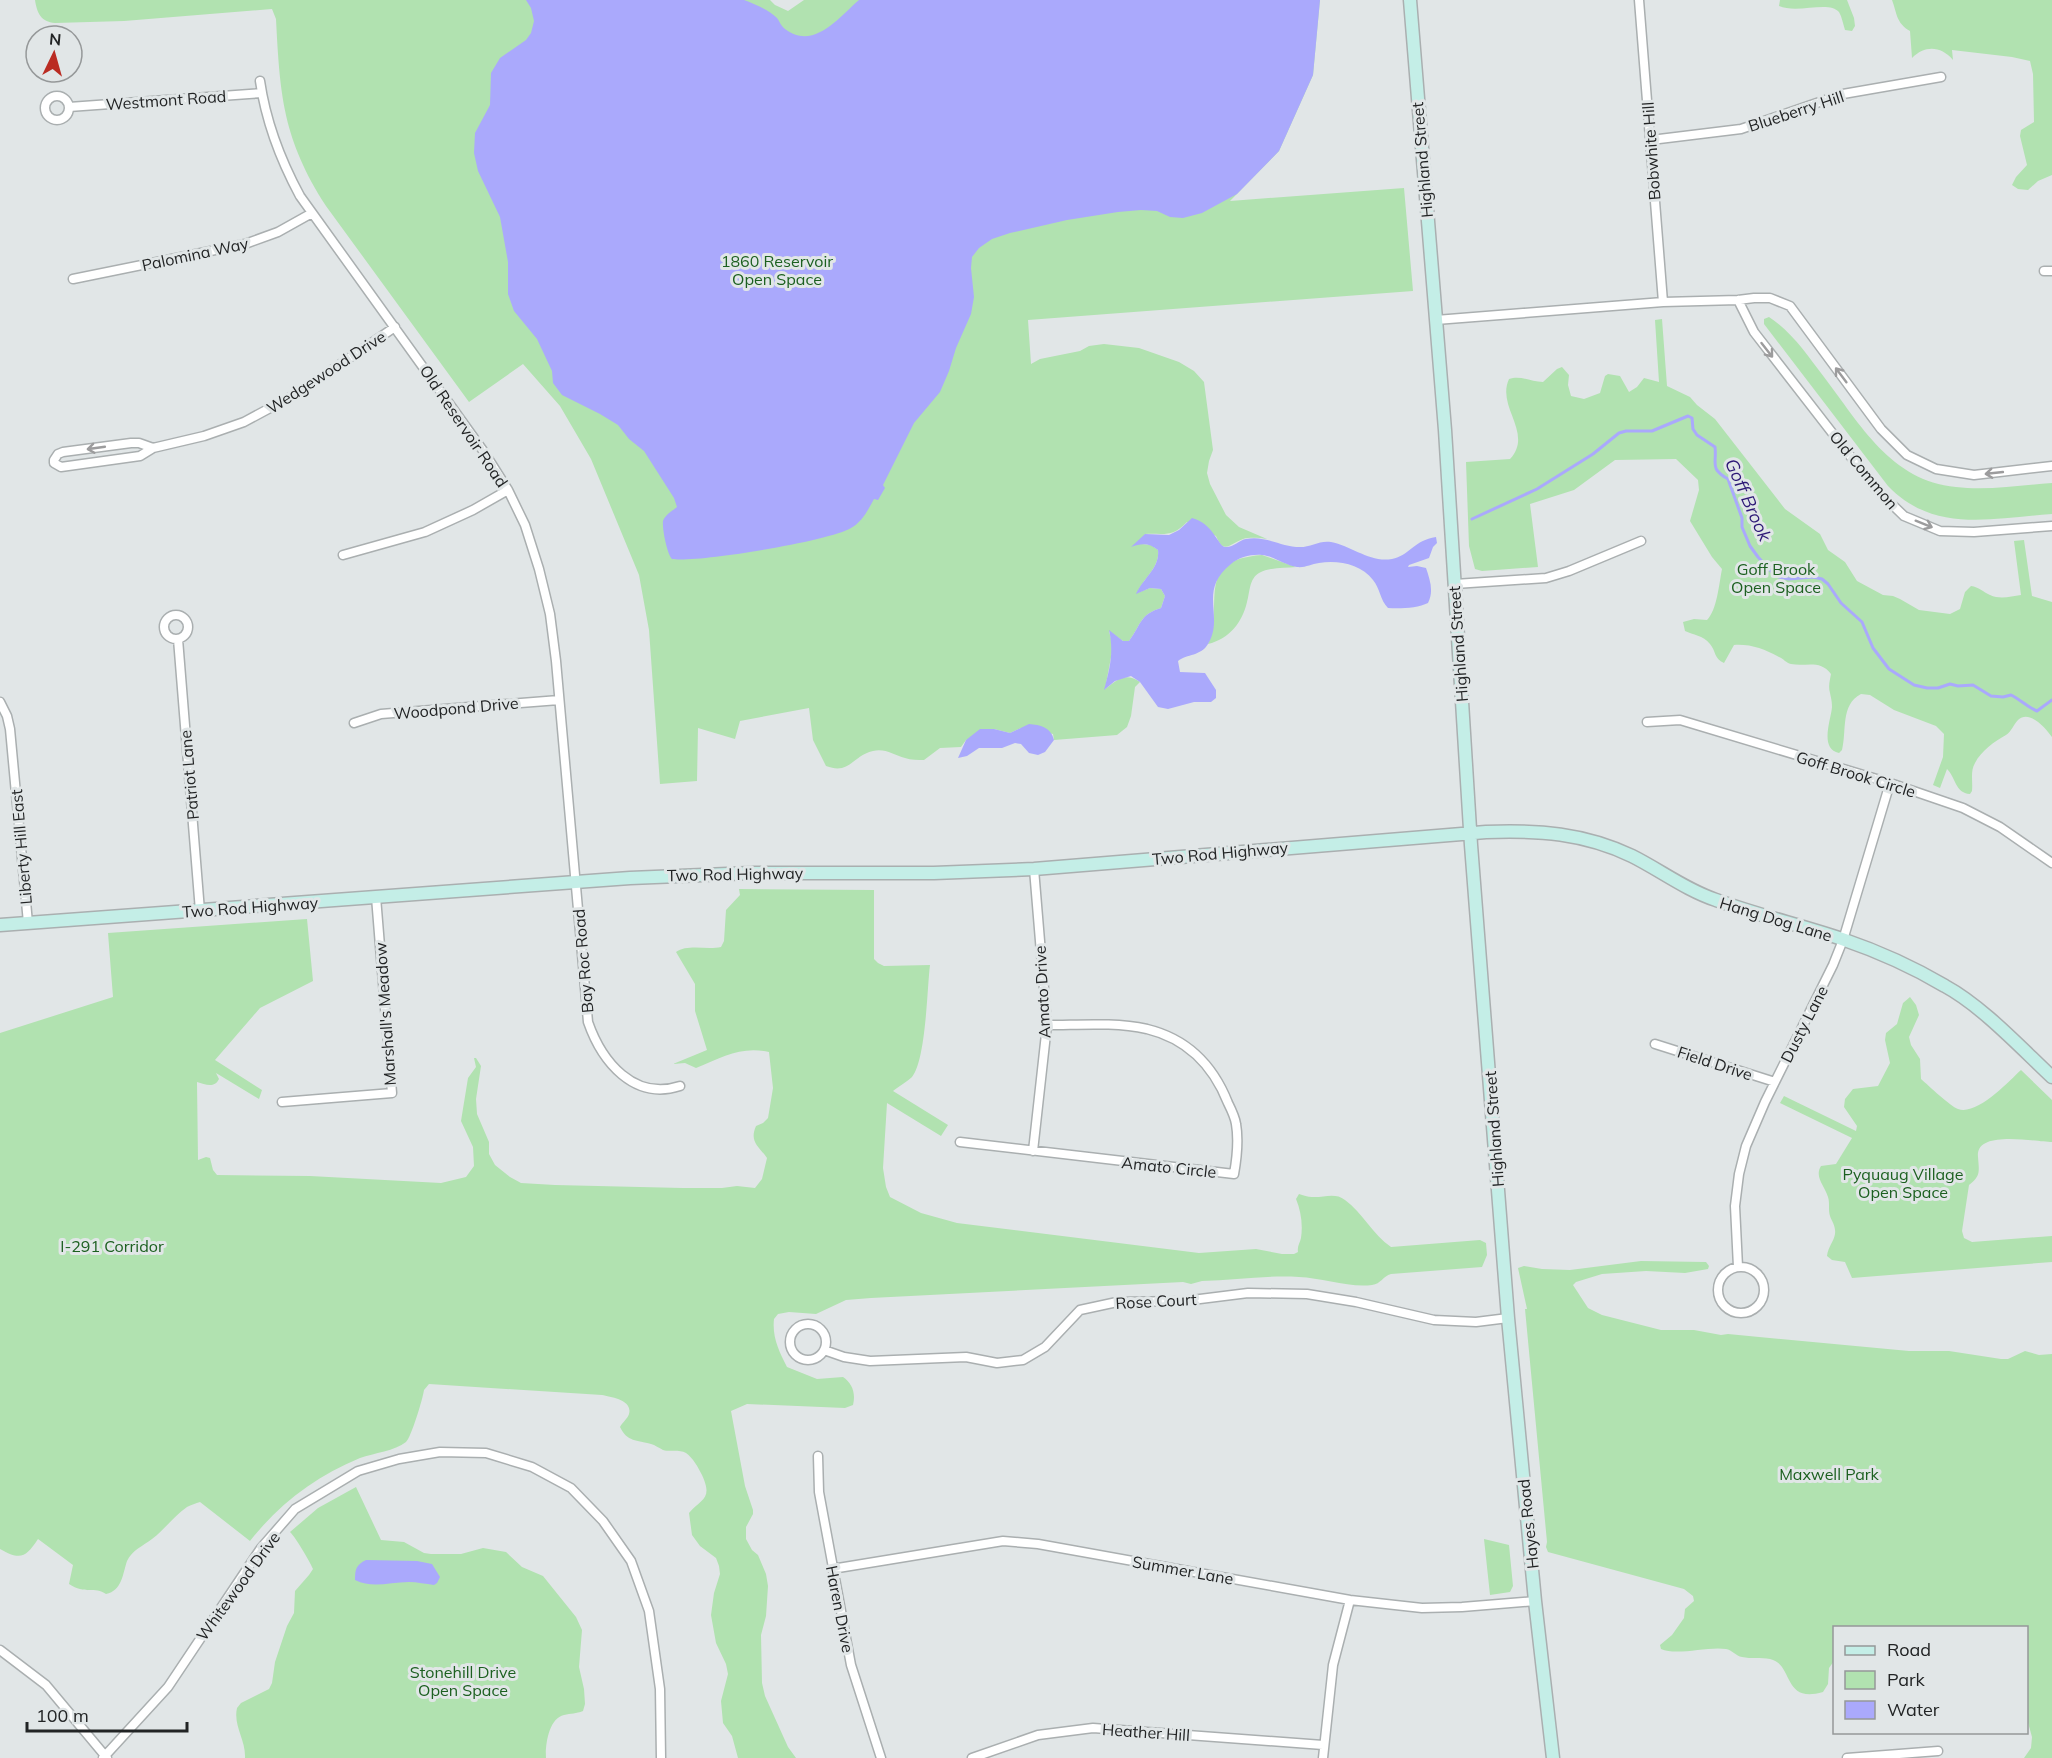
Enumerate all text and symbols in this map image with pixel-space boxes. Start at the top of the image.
north arrow [24,24,84,84]
text: N [48,29,62,50]
street label: Westmont Road [105,86,227,114]
street label: Blueberry Hill [1746,86,1846,136]
street label: Highland Street [1407,101,1437,219]
street label: Bobwhite Hill [1638,101,1664,201]
street label: Palomina Way [140,233,251,275]
park label: 1860 Reservoir Open Space [721,251,833,289]
street label: Wedgewood Drive [263,326,389,418]
one-way arrow [1761,342,1774,358]
street label: Old Reservoir Road [416,361,512,491]
one-way arrow [1835,367,1847,383]
street label: Old Common [1825,427,1903,513]
one-way arrow [86,443,106,454]
water label: Goff Brook [1720,455,1777,546]
one-way arrow [1984,468,2004,479]
one-way arrow [1914,520,1933,531]
park label: Goff Brook Open Space [1731,559,1821,597]
street label: Highland Street [1444,585,1472,703]
street label: Woodpond Drive [393,693,519,723]
street label: Patriot Lane [175,729,203,821]
street label: Goff Brook Circle [1794,746,1918,802]
street label: Liberty Hill East [6,788,36,905]
street label: Two Rod Highway [1151,837,1289,869]
street label: Two Rod Highway [667,863,804,885]
street label: Two Rod Highway [181,892,319,922]
street label: Hang Dog Lane [1717,892,1835,946]
street label: Bay Roc Road [568,908,598,1014]
street label: Marshall's Meadow [370,941,400,1086]
street label: Amato Drive [1030,945,1054,1039]
street label: Dusty Lane [1776,982,1832,1066]
street label: Field Drive [1675,1041,1755,1085]
street label: Highland Street [1480,1070,1508,1188]
street label: Amato Circle [1121,1152,1217,1182]
park label: Pyquaug Village Open Space [1843,1164,1963,1202]
park label: I-291 Corridor [60,1236,164,1256]
street label: Rose Court [1115,1289,1198,1313]
park label: Maxwell Park [1779,1464,1880,1484]
street label: Hayes Road [1513,1478,1543,1570]
street label: Whitewood Drive [192,1528,284,1644]
street label: Summer Lane [1131,1551,1235,1589]
street label: Haren Drive [822,1564,858,1654]
legend [1833,1626,2028,1734]
text: Road [1887,1638,1931,1661]
park label: Stonehill Drive Open Space [410,1662,516,1700]
text: Park [1887,1668,1926,1691]
scale bar [27,1695,188,1733]
text: Water [1887,1698,1940,1721]
text: 100 m [36,1704,89,1727]
street label: Heather Hill [1101,1719,1191,1745]

